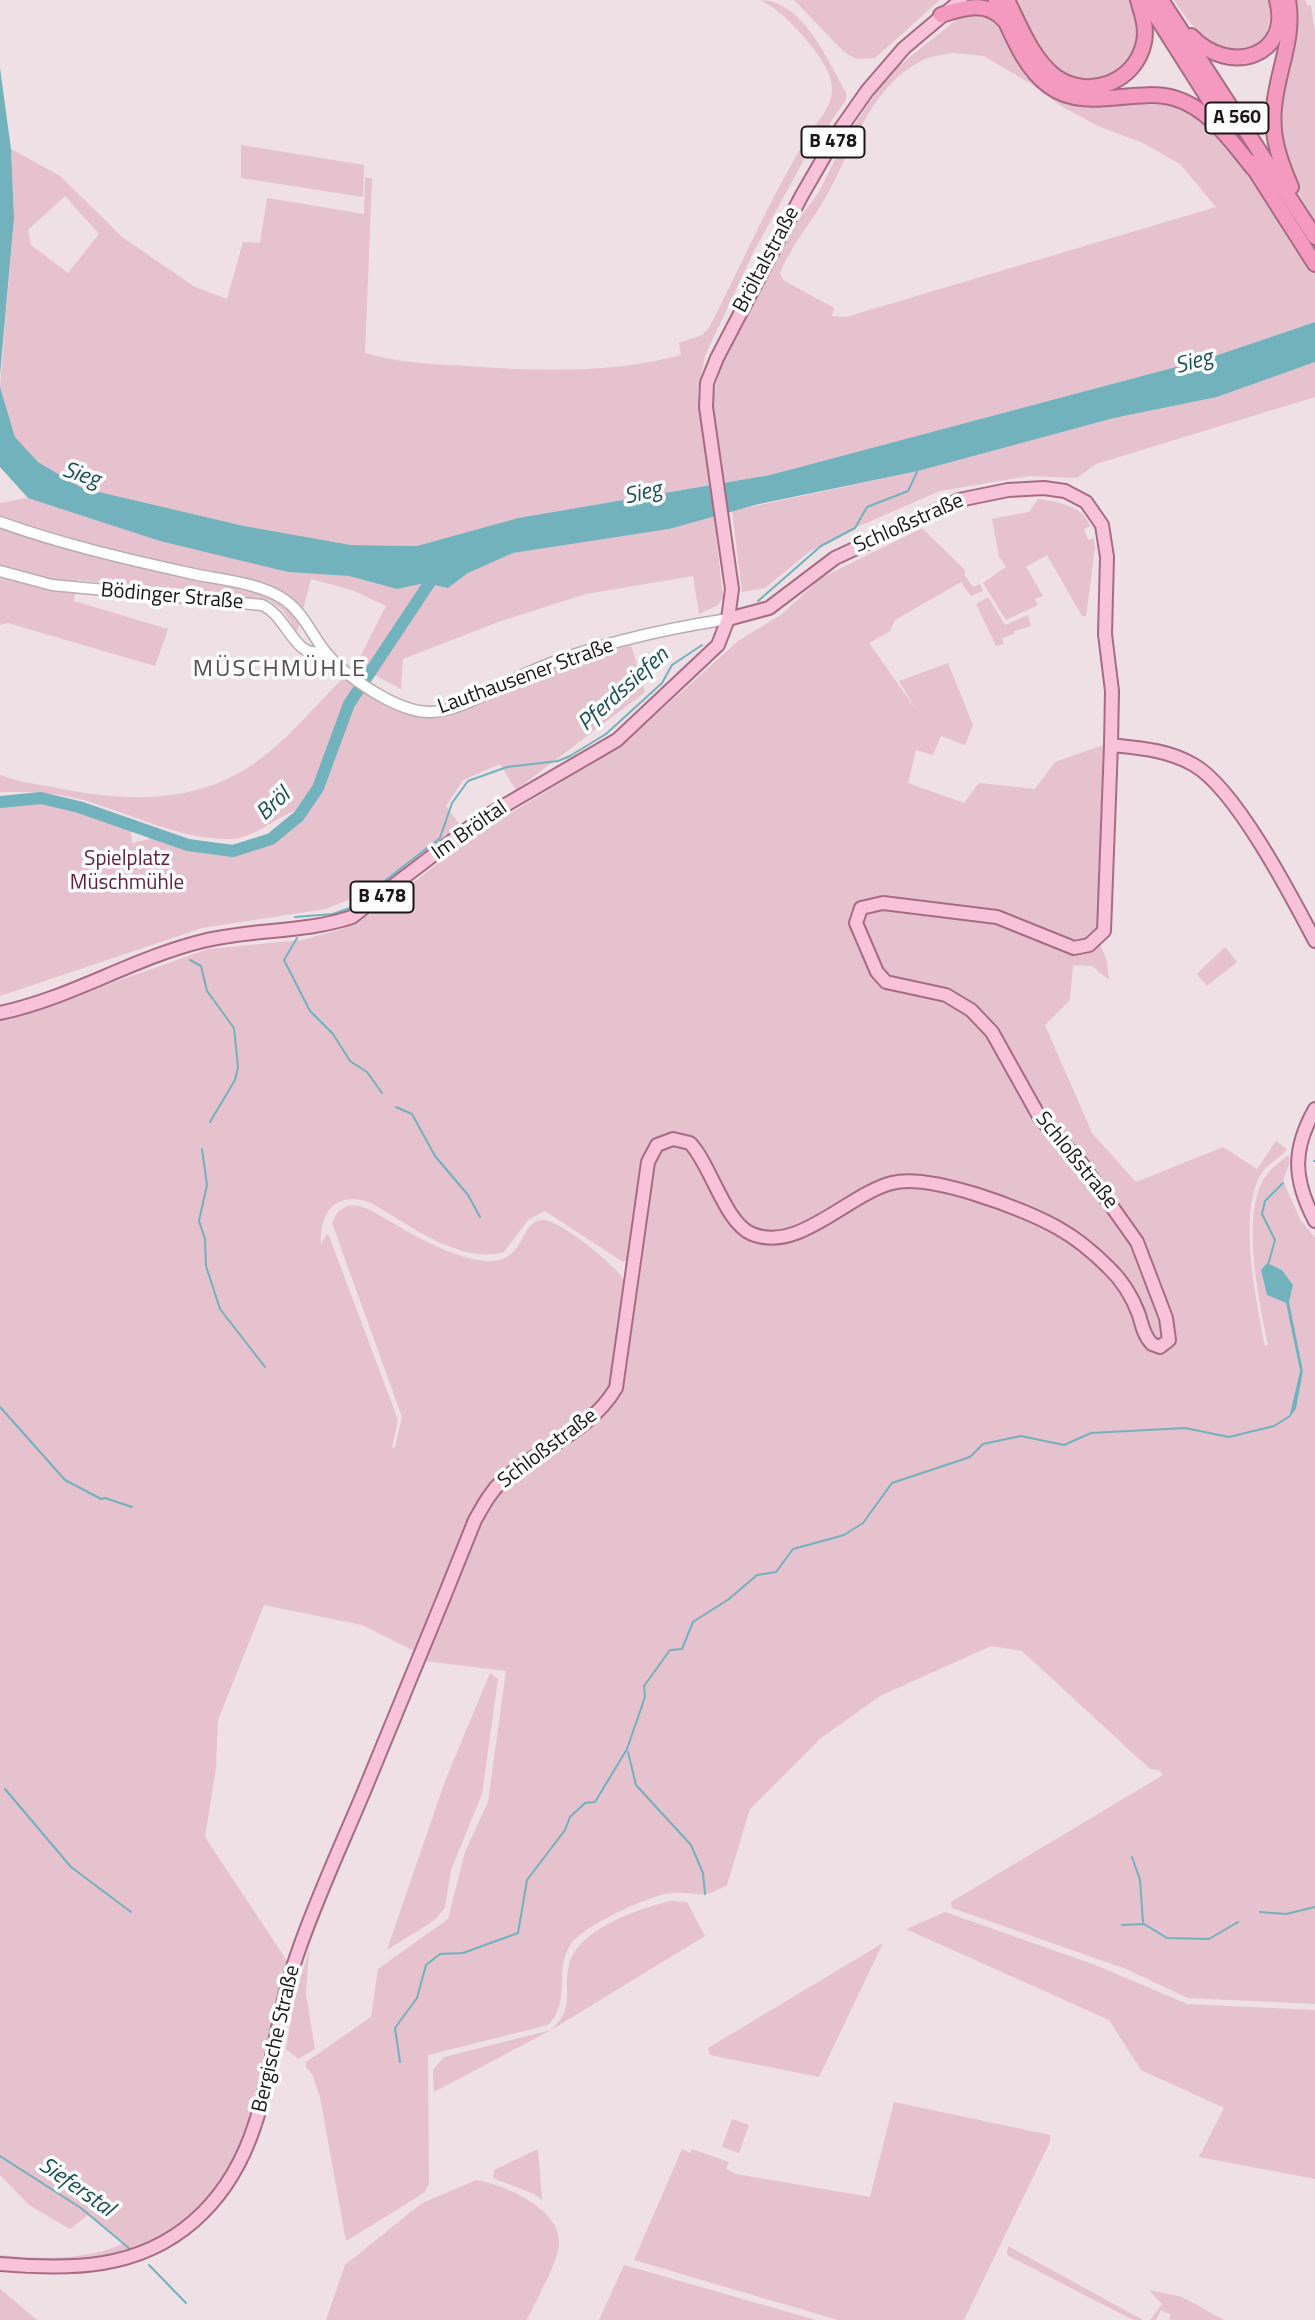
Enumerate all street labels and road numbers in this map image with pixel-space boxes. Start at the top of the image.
road number: A 560 [1206,102,1268,134]
road number: B 478 [802,126,864,158]
street label: Bröltalstraße [729,203,805,317]
street label: Schloßstraße [850,489,968,559]
street label: Bödinger Straße [100,578,244,616]
street label: Lauthausener Straße [435,633,617,721]
street label: Im Bröltal [428,796,512,866]
road number: B 478 [350,882,414,912]
street label: Schloßstraße [1029,1107,1123,1215]
street label: Schloßstraße [494,1404,602,1494]
street label: Bergische Straße [248,1963,306,2115]

